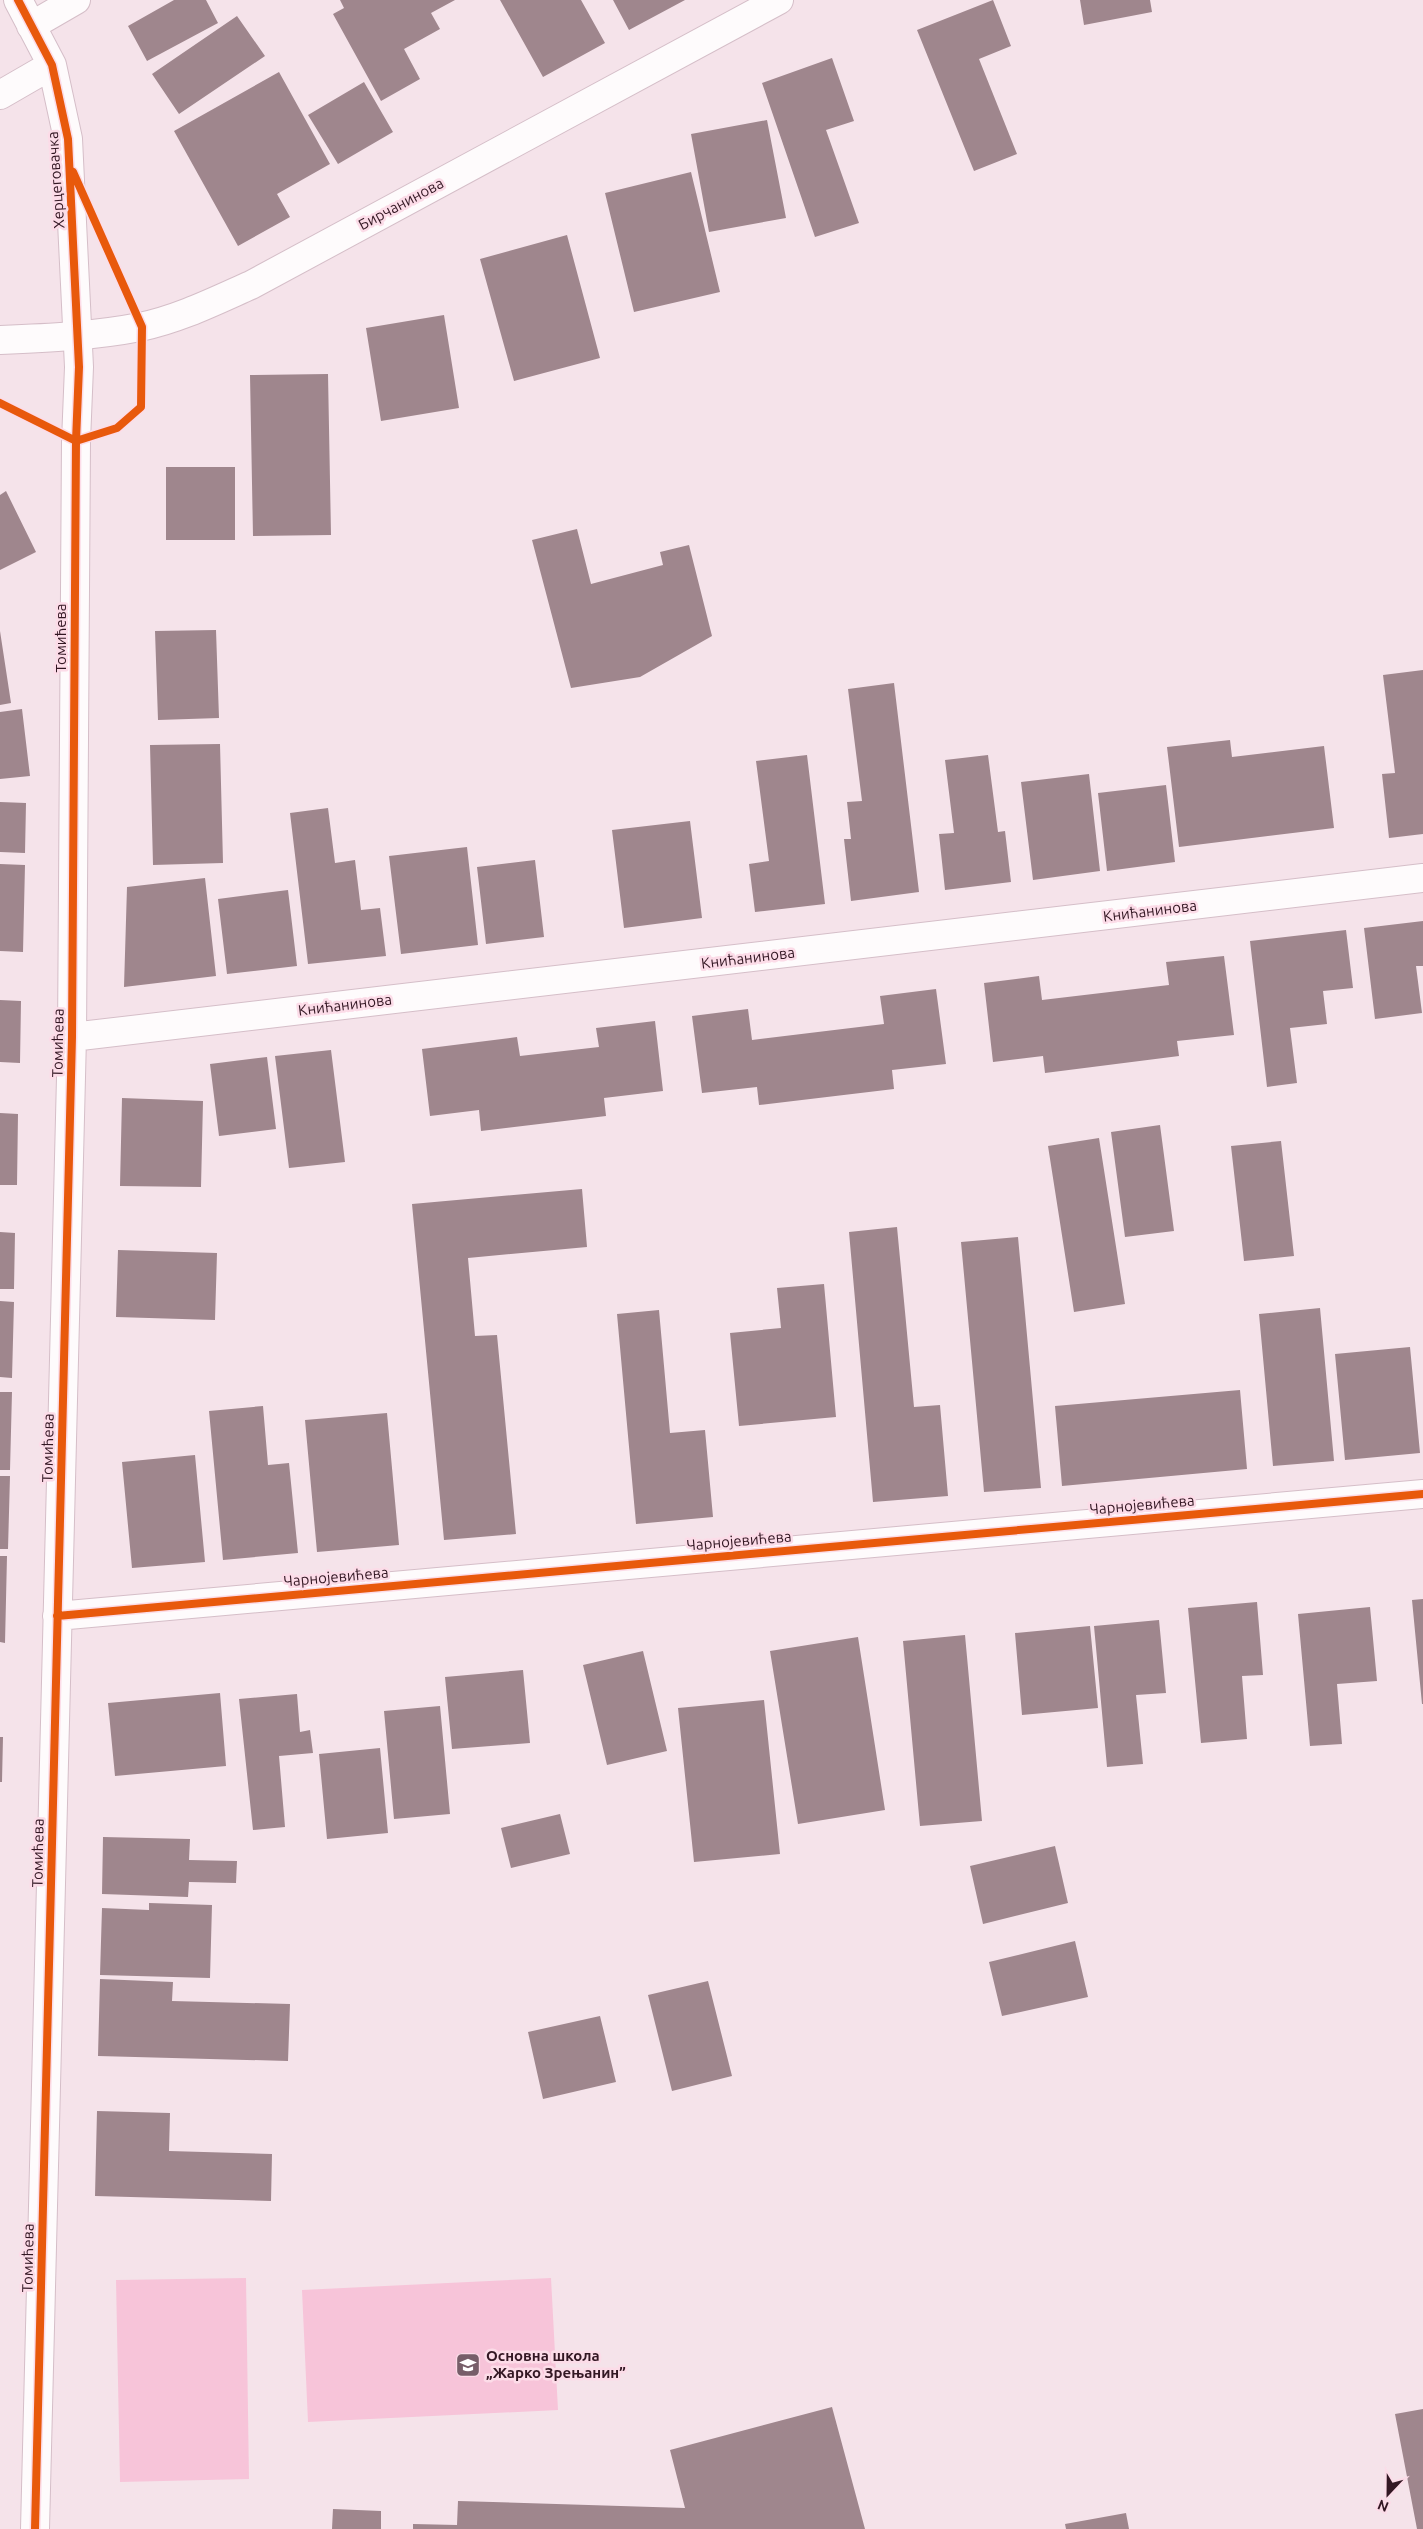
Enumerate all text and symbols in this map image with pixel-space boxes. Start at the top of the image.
street label: Херцеговачка [44,131,67,229]
street label: Бирчанинова [355,174,446,233]
street label: Томићева [52,603,69,673]
street label: Книћанинова [1102,896,1198,925]
street label: Книћанинова [700,943,796,972]
street label: Книћанинова [297,990,393,1019]
street label: Томићева [48,1008,67,1078]
street label: Томићева [38,1413,57,1483]
street label: Чарнојевићева [1089,1491,1195,1518]
street label: Чарнојевићева [686,1527,792,1554]
street label: Чарнојевићева [283,1563,389,1590]
street label: Томићева [28,1818,47,1888]
street label: Томићева [18,2223,37,2293]
place label: Основна школа „Жарко Зрењанин” [486,2347,626,2381]
school or university icon: Основна школа „Жарко Зрењанин” [455,2352,481,2378]
north arrow [1363,2469,1413,2519]
text: N [1375,2497,1391,2515]

